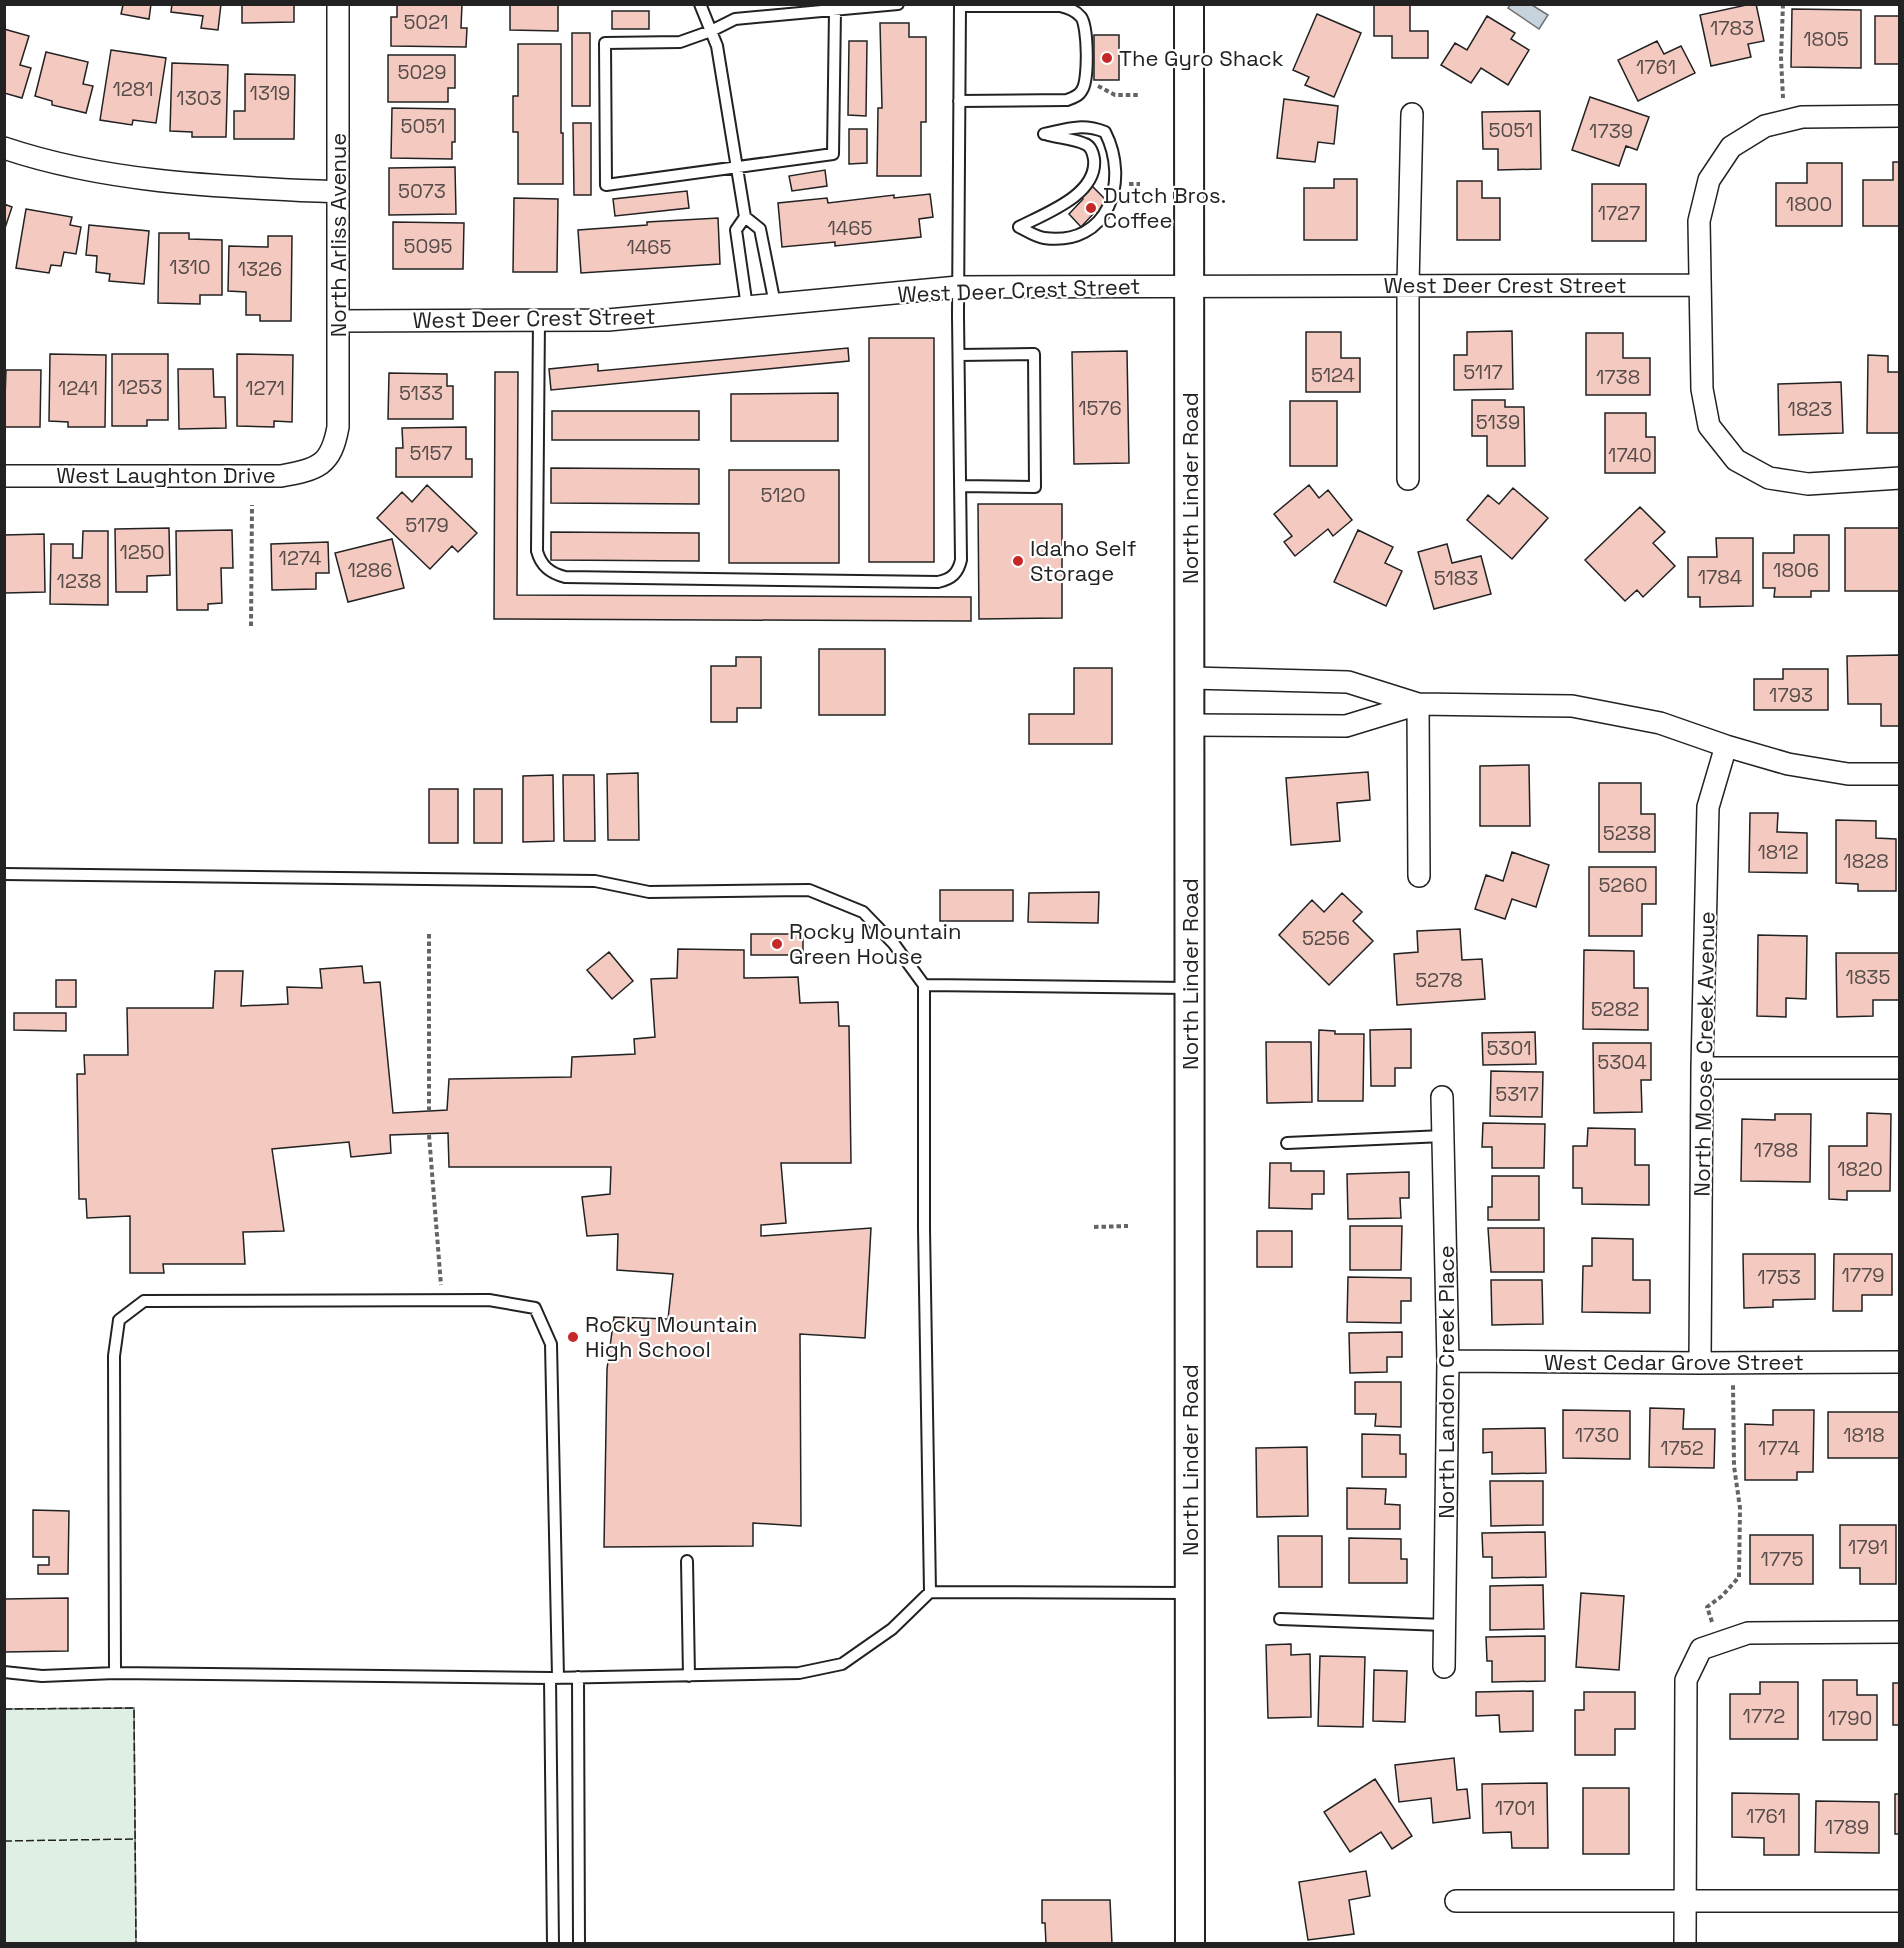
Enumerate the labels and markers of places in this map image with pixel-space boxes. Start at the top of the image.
place label: The Gyro Shack [1119,44,1284,72]
marker: The Gyro Shack [1100,51,1114,65]
place label: Dutch Bros. Coffee [1103,181,1226,234]
marker: Dutch Bros. Coffee [1084,201,1098,215]
place label: Idaho Self Storage [1030,534,1137,587]
marker: Idaho Self Storage [1011,554,1025,568]
place label: Rocky Mountain Green House [789,917,961,970]
marker: Rocky Mountain Green House [770,937,784,951]
place label: Rocky Mountain High School [585,1310,757,1363]
marker: Rocky Mountain High School [566,1330,580,1344]

